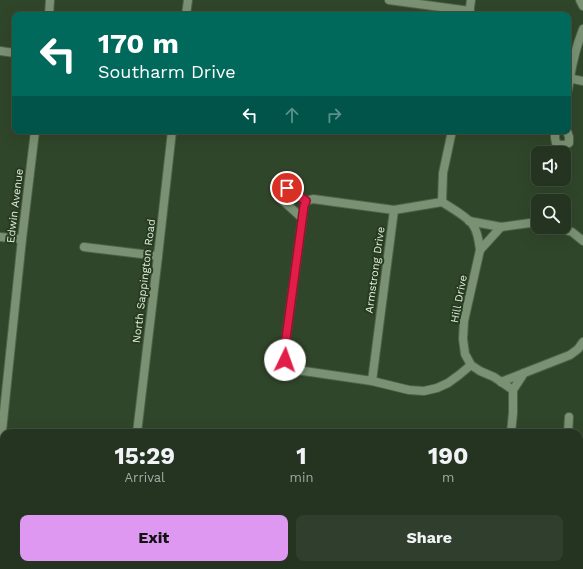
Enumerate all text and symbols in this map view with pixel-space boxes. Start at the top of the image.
text: 170 m [98,27,179,60]
icon: left [32,28,84,80]
text: Southarm Drive [98,61,236,82]
icon: left [239,104,261,126]
icon: ahead [281,104,303,126]
icon: right [323,104,345,126]
map controls [531,146,571,234]
button: sound [531,146,571,186]
street label: Edwin Avenue [4,168,26,244]
pin [270,171,304,205]
icon: arrive [276,177,298,199]
button: search [531,194,571,234]
street label: North Sappington Road [130,218,158,344]
street label: Armstrong Drive [362,226,388,314]
street label: Hill Drive [448,274,470,324]
position arrow [264,339,306,381]
text: 15:29 [114,442,175,470]
text: 1 [296,442,307,470]
text: 190 [428,442,469,470]
text: Arrival [125,470,165,485]
text: min [290,470,313,485]
text: m [442,470,454,485]
button: Exit [20,515,288,561]
button: Share [296,515,563,561]

